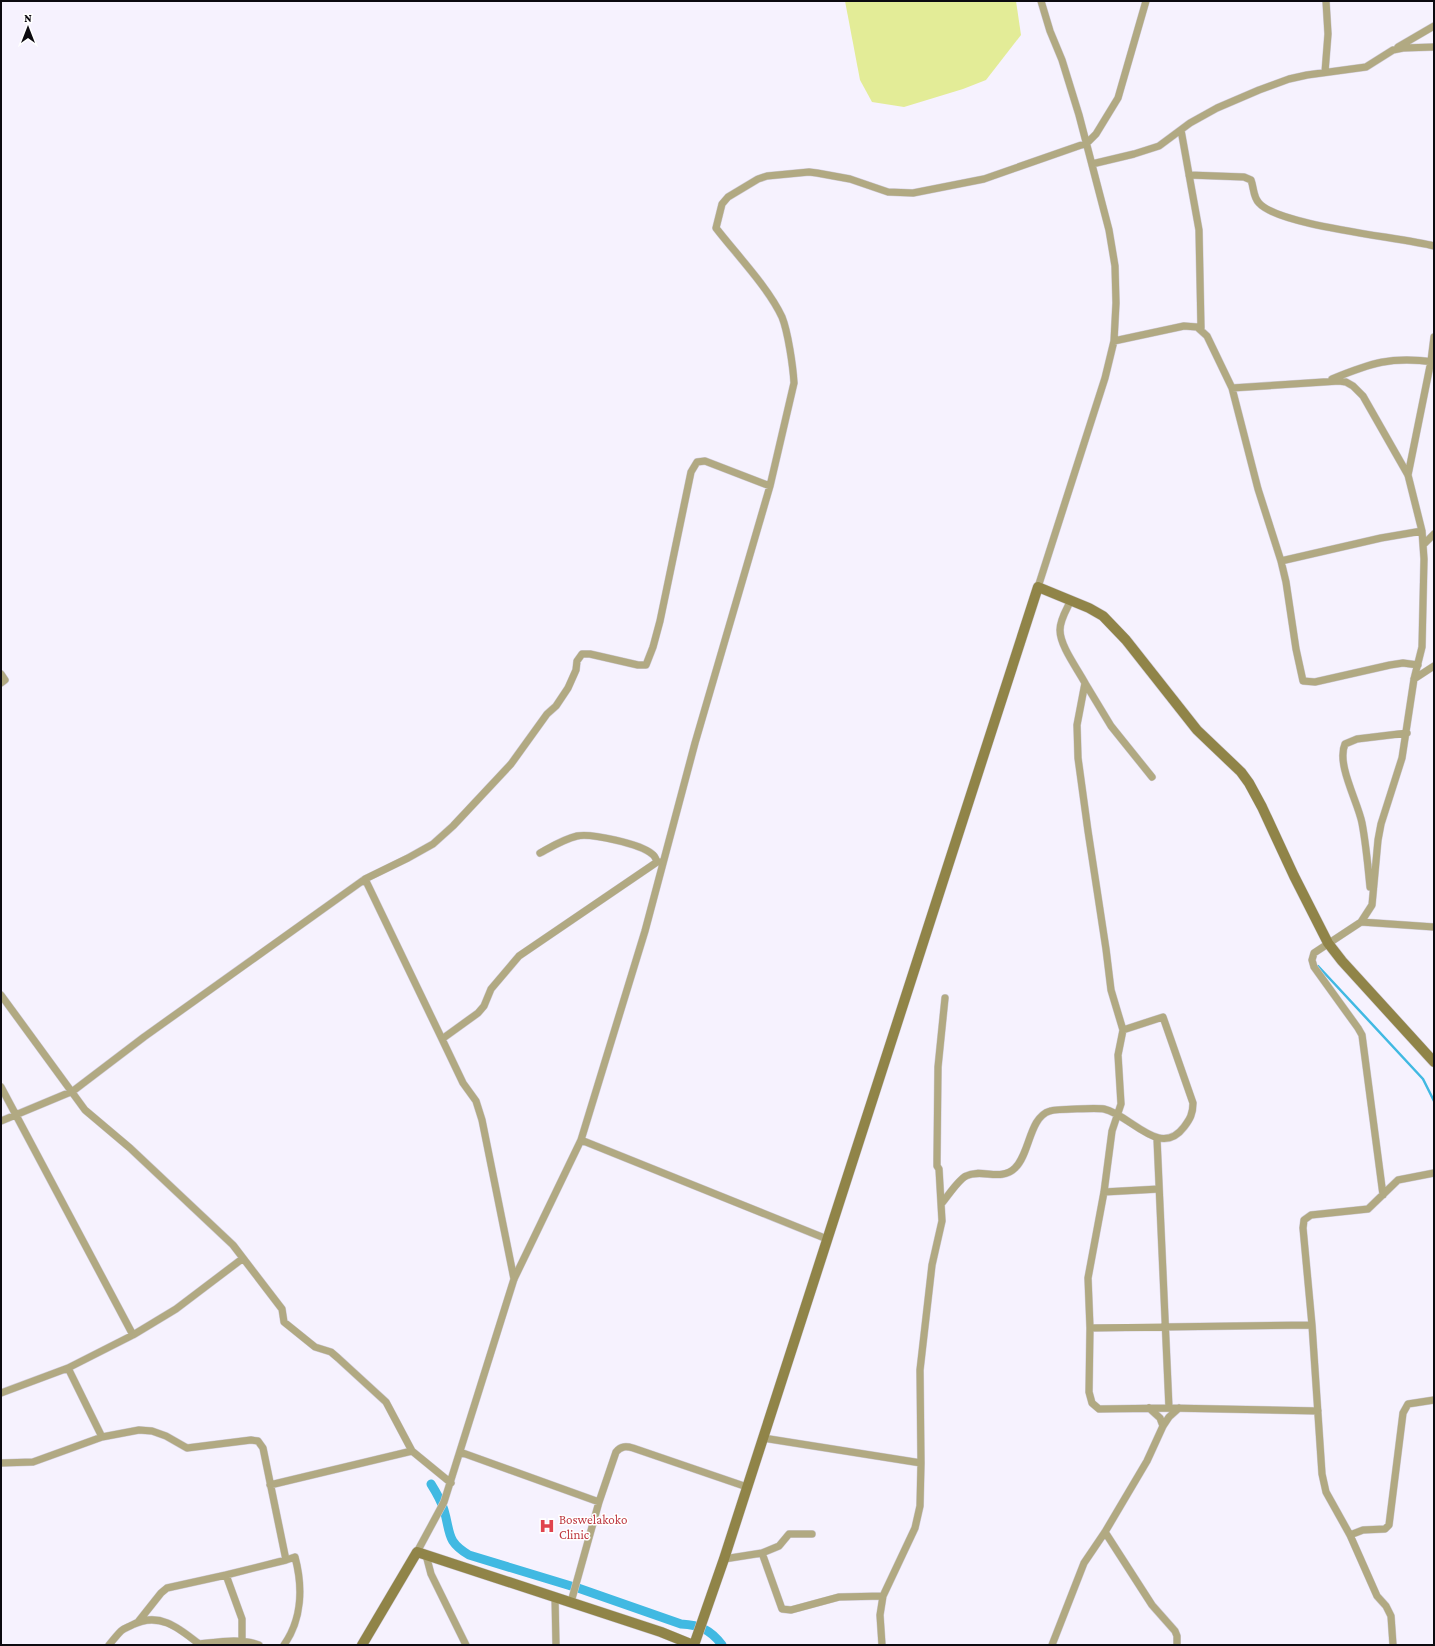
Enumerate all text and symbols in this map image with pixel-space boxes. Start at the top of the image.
north arrow [8,8,48,48]
text: N [24,12,32,24]
place label: Boswelakoko Clinic [559,1512,627,1542]
hospital icon: Boswelakoko Clinic [538,1517,556,1535]

